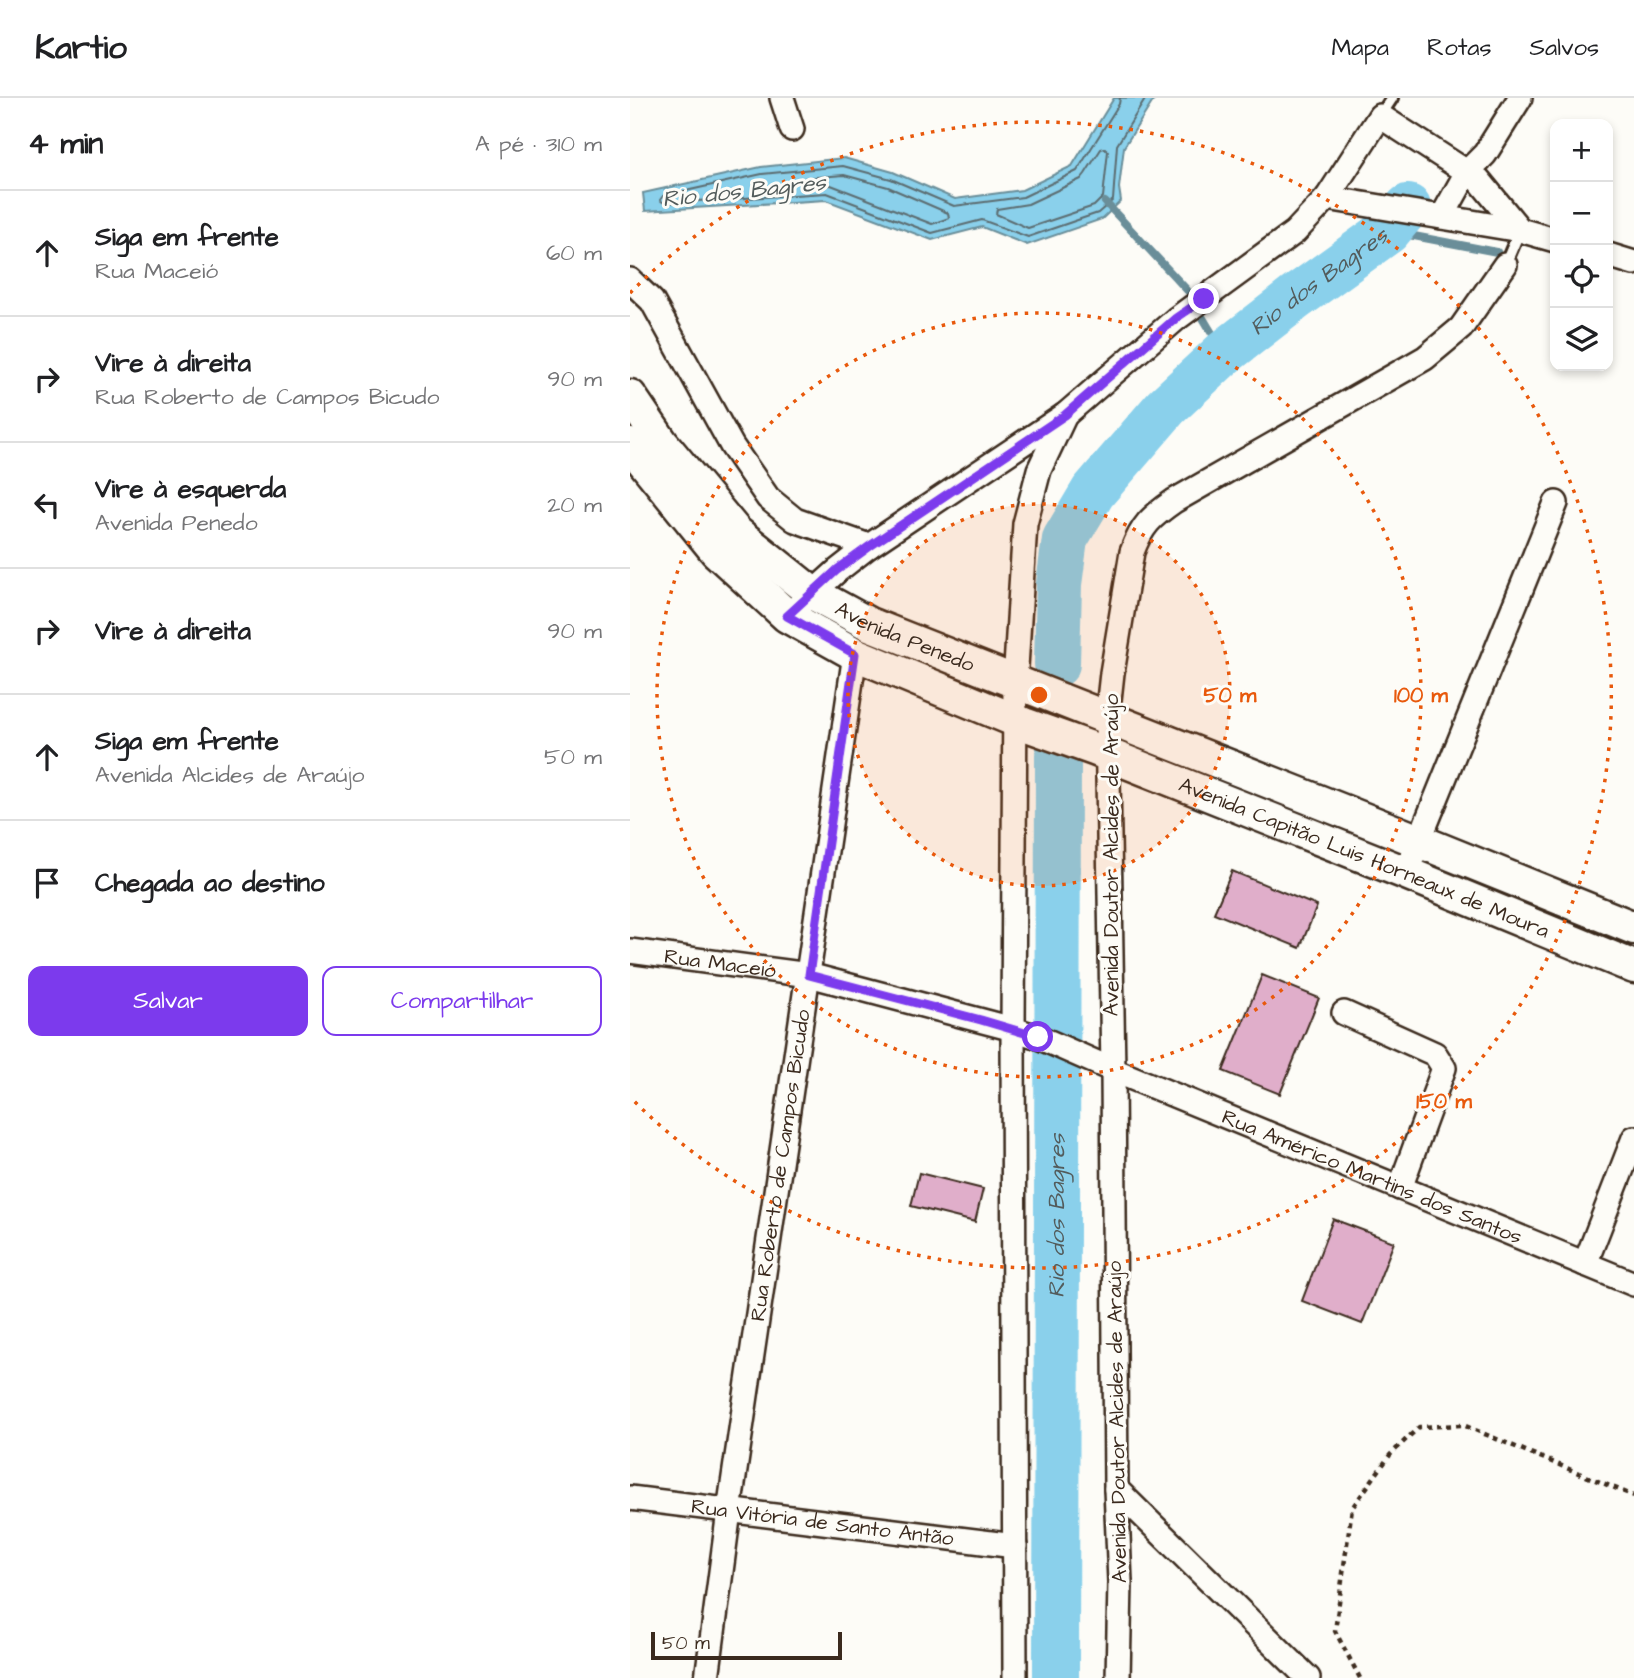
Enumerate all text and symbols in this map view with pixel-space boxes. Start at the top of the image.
text: Kartio [35,25,127,71]
text: Mapa [1331,31,1389,65]
text: Rotas [1427,31,1492,65]
text: Salvos [1530,31,1599,65]
map controls [1550,119,1613,371]
button: + [1550,119,1613,182]
text: 4 min [28,123,103,165]
text: A pé · 310 m [475,128,602,160]
water label: Rio dos Bagres [661,166,829,216]
button: − [1550,182,1613,245]
text: Siga em frente [95,219,279,255]
water label: Rio dos Bagres [1243,219,1395,343]
icon: ahead [28,234,66,272]
text: 60 m [546,237,602,269]
button: locate [1550,245,1613,308]
text: Rua Maceió [95,255,218,287]
route end [1188,283,1219,314]
button: layers [1550,308,1613,371]
text: Vire à direita [95,345,251,381]
icon: right [28,360,66,398]
text: 90 m [547,363,602,395]
text: Rua Roberto de Campos Bicudo [95,381,439,413]
text: Vire à esquerda [95,471,286,507]
icon: left [28,486,66,524]
text: 20 m [547,489,602,521]
text: Avenida Penedo [95,507,258,539]
street label: Avenida Penedo [830,594,979,679]
icon: right [28,612,66,650]
text: Vire à direita [95,613,251,649]
text: 90 m [547,615,602,647]
text: 50 m [1204,681,1257,710]
text: 100 m [1394,681,1449,710]
centre of rings [1027,683,1051,707]
street label: Avenida Doutor Alcides de Araújo [1097,694,1126,1016]
text: Siga em frente [95,723,279,759]
icon: ahead [28,738,66,776]
text: 50 m [544,741,602,773]
text: Avenida Alcides de Araújo [95,759,364,791]
street label: Avenida Capitão Luis Horneaux de Moura [1175,770,1554,945]
icon: arrive [28,864,66,902]
text: Chegada ao destino [95,865,325,901]
street label: Rua Maceió [663,941,778,985]
button: Salvar [28,966,308,1036]
button: Compartilhar [322,966,602,1036]
street label: Rua Roberto de Campos Bicudo [743,1007,817,1323]
route start [1022,1021,1053,1052]
text: 150 m [1416,1087,1472,1116]
street label: Rua Américo Martins dos Santos [1218,1102,1527,1251]
water label: Rio dos Bagres [1041,1132,1074,1298]
street label: Avenida Doutor Alcides de Araújo [1100,1260,1134,1583]
street label: Rua Vitória de Santo Antão [690,1491,956,1553]
scale bar [651,1629,842,1661]
text: 50 m [662,1630,710,1657]

